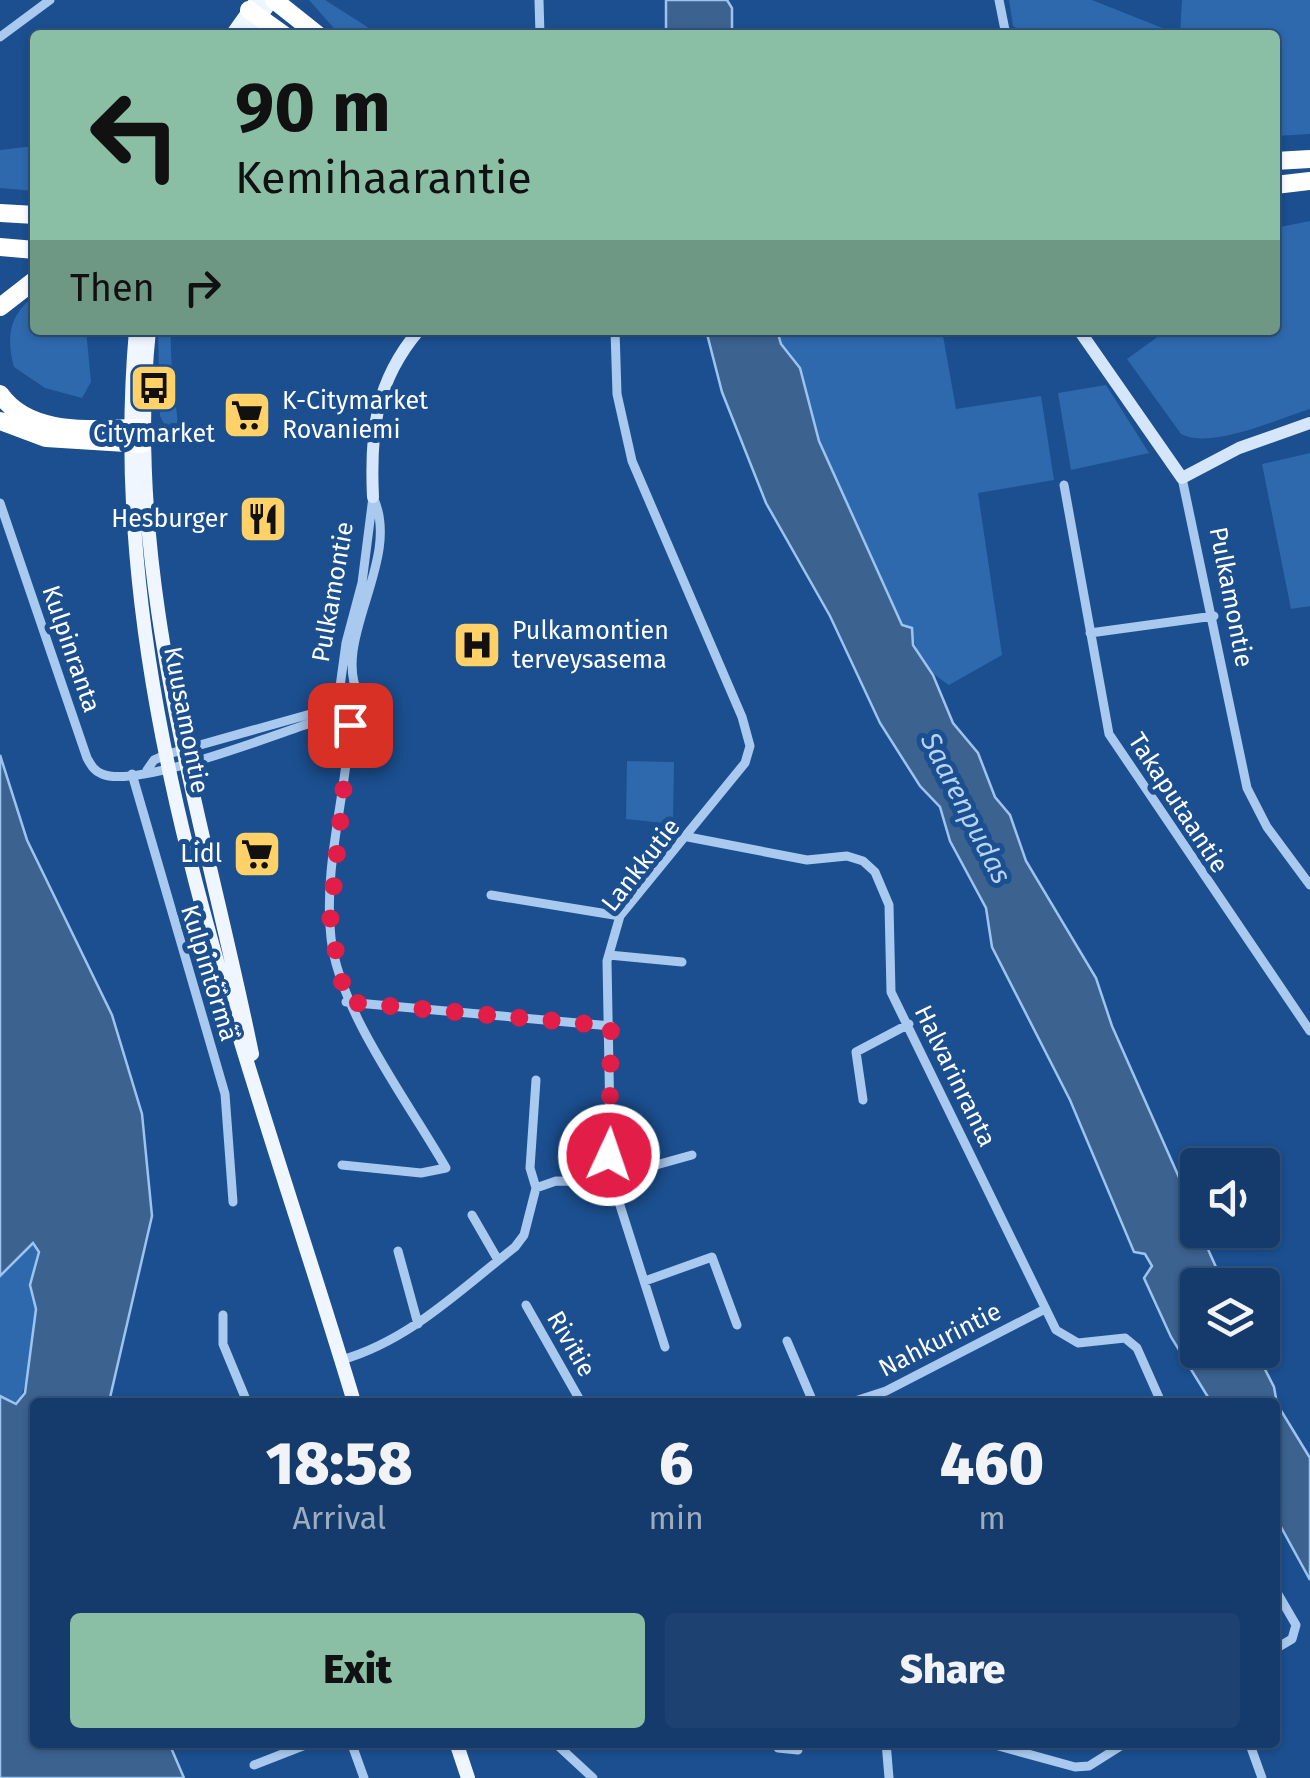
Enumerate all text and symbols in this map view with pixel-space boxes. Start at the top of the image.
text: 90 m [235,66,391,150]
icon: left [70,70,200,200]
text: Kemihaarantie [235,151,532,205]
icon: right [175,260,230,315]
text: Then [70,265,155,311]
bus stop icon: Citymarket [128,362,180,414]
place label: K-Citymarket Rovaniemi [282,386,429,445]
supermarket icon: K-Citymarket Rovaniemi [221,389,273,441]
place label: Citymarket [93,419,216,449]
restaurant icon: Hesburger [237,493,289,545]
place label: Hesburger [111,504,228,534]
street label: Pulkamontie [306,519,360,665]
street label: Pulkamontie [1203,524,1259,670]
street label: Kulpinranta [35,582,107,716]
place label: Pulkamontien terveysasema [512,616,669,675]
hospital icon: Pulkamontien terveysasema [451,619,503,671]
street label: Kuusamontie [157,644,215,796]
pin [308,683,393,768]
icon: arrive [323,698,378,753]
water label: Saarenpudas [913,726,1018,889]
street label: Takaputaantie [1122,727,1234,879]
street label: Lankkutie [595,812,687,918]
supermarket icon: Lidl [231,828,283,880]
place label: Lidl [180,839,222,869]
street label: Kulpintörmä [174,901,244,1045]
street label: Halvarinranta [908,1000,1002,1152]
position arrow [557,1103,661,1207]
map controls [1180,1148,1280,1368]
button: sound [1180,1148,1280,1248]
button: layers [1180,1268,1280,1368]
street label: Nahkurintie [874,1296,1006,1384]
street label: Rivitie [540,1306,602,1382]
text: 18:58 [266,1428,413,1500]
text: 6 [659,1428,693,1500]
text: 460 [940,1428,1044,1500]
text: Arrival [292,1499,386,1537]
text: min [649,1499,704,1537]
text: m [978,1499,1006,1537]
button: Exit [70,1613,645,1728]
button: Share [665,1613,1240,1728]

